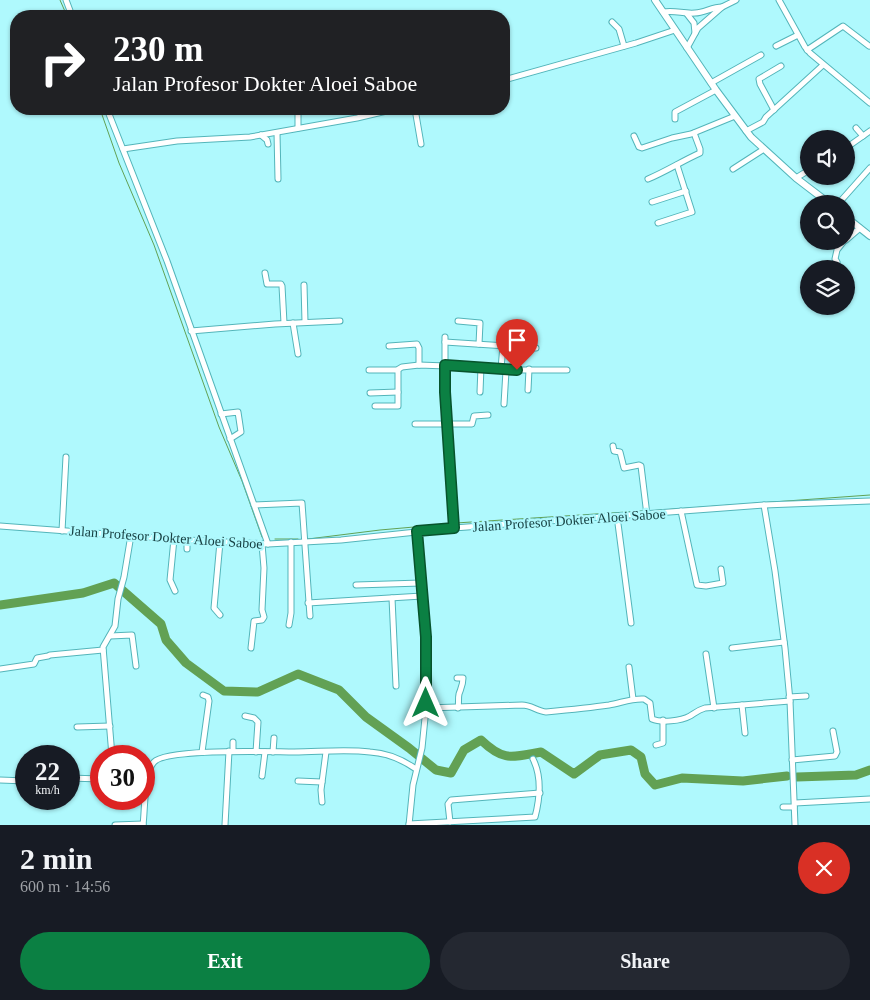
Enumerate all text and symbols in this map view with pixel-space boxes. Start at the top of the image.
icon: right [30,30,95,95]
text: 230 m [113,30,203,69]
text: Jalan Profesor Dokter Aloei Saboe [113,71,417,96]
map controls [800,130,855,315]
button: sound [800,130,855,185]
button: search [800,195,855,250]
button: layers [800,260,855,315]
pin [496,319,538,370]
icon: arrive [503,326,531,354]
street label: Jalan Profesor Dokter Aloei Saboe [472,506,666,535]
street label: Jalan Profesor Dokter Aloei Saboe [69,523,263,552]
position arrow [399,676,451,728]
speed limit sign: 30 [90,745,155,810]
text: 22 [35,758,60,785]
text: km/h [35,783,60,797]
text: 2 min [20,842,93,875]
button: close [798,842,850,894]
text: 600 m · 14:56 [20,878,110,895]
button: Exit [20,932,430,990]
button: Share [440,932,850,990]

